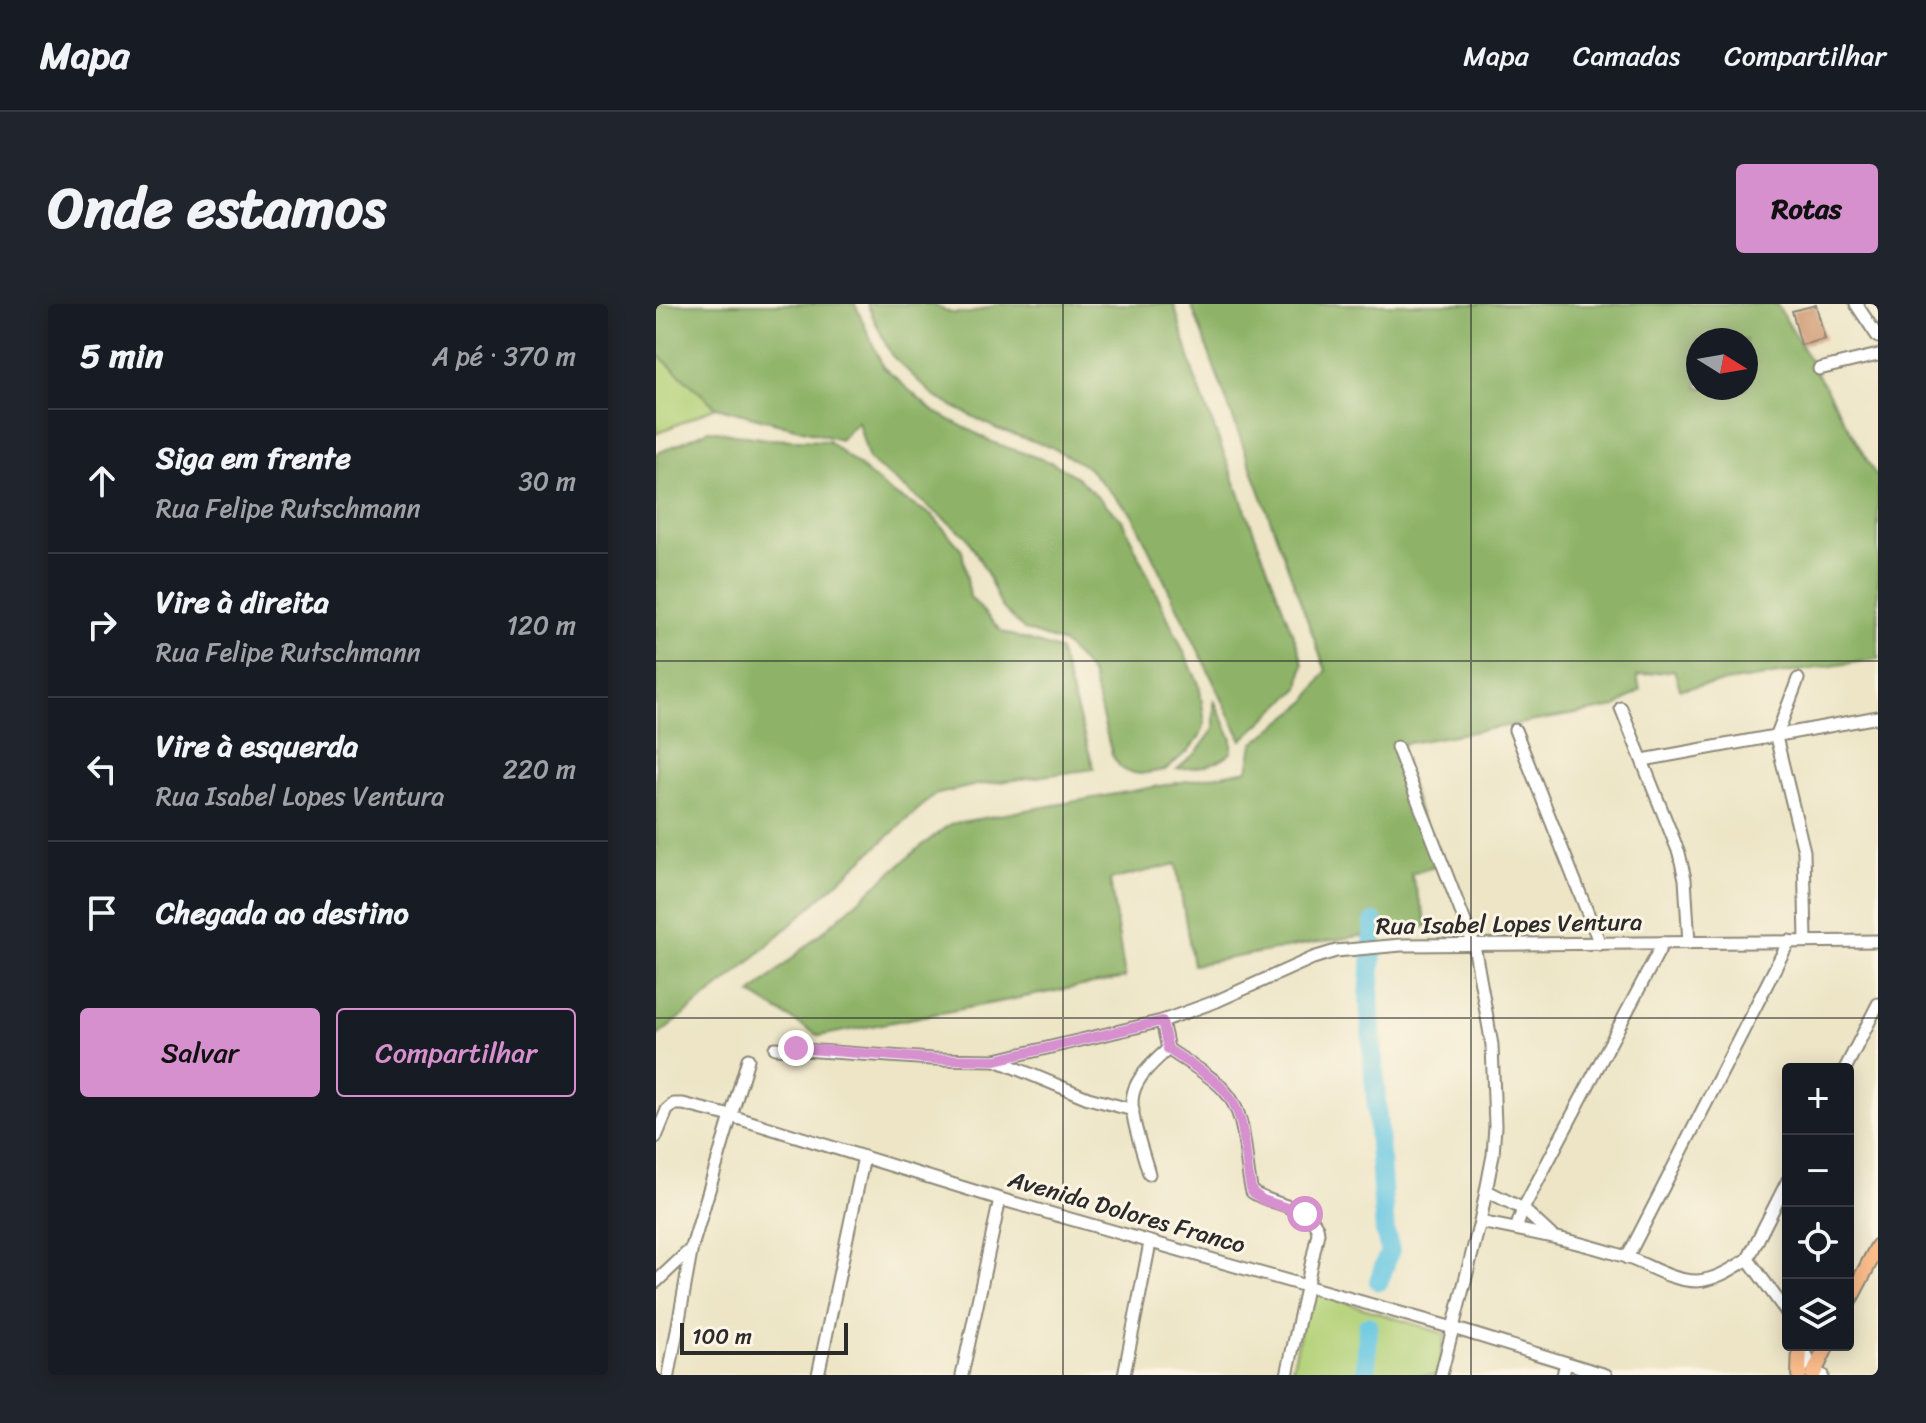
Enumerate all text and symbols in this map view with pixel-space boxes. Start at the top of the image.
text: Mapa [40,22,129,89]
text: Mapa [1463,31,1529,80]
text: Camadas [1573,31,1680,80]
text: Compartilhar [1724,31,1886,80]
text: Onde estamos [48,159,386,258]
button: Rotas [1736,164,1878,253]
text: 5 min [80,326,163,386]
north arrow [1686,328,1758,400]
text: A pé · 370 m [432,333,576,379]
text: Siga em frente [156,431,351,485]
text: 30 m [519,458,576,504]
icon: ahead [80,459,124,503]
text: Rua Felipe Rutschmann [156,485,421,531]
text: Vire à direita [156,575,329,629]
text: 120 m [507,602,576,648]
icon: right [80,603,124,647]
text: Rua Felipe Rutschmann [156,629,421,675]
text: Vire à esquerda [156,719,358,773]
text: 220 m [503,746,576,792]
icon: left [80,747,124,791]
text: Rua Isabel Lopes Ventura [156,773,444,819]
text: Chegada ao destino [156,886,409,940]
icon: arrive [80,891,124,935]
street label: Rua Isabel Lopes Ventura [1376,901,1642,947]
button: Salvar [80,1008,320,1097]
button: Compartilhar [336,1008,576,1097]
route end [778,1030,814,1066]
map controls [1782,1063,1854,1351]
button: + [1782,1063,1854,1135]
button: − [1782,1135,1854,1207]
street label: Avenida Dolores Franco [1003,1158,1250,1266]
route start [1287,1196,1323,1232]
button: locate [1782,1207,1854,1279]
button: layers [1782,1279,1854,1351]
text: 100 m [692,1317,752,1356]
scale bar [680,1319,848,1355]

